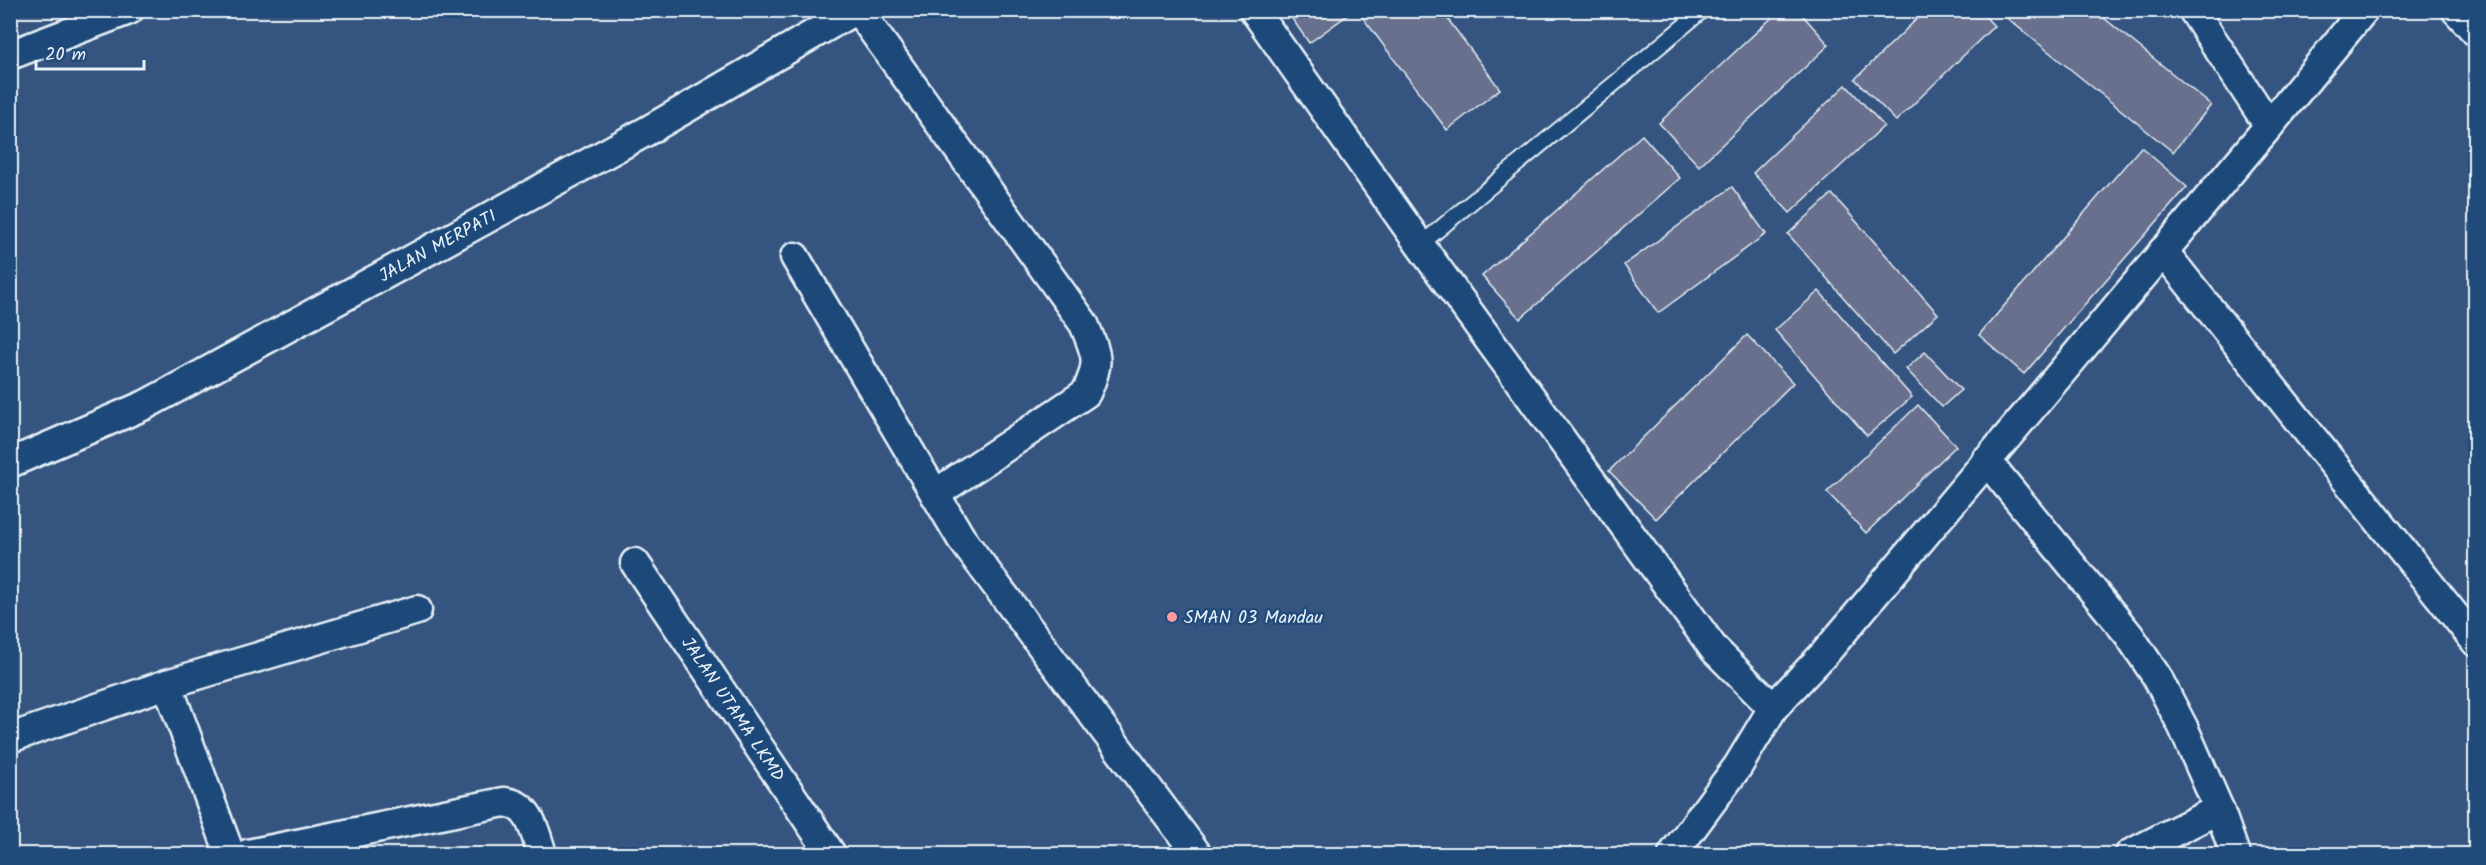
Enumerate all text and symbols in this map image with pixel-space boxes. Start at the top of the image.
scale bar [36,33,144,71]
text: 20 m [45,41,86,70]
street label: JALAN MERPATI [374,203,502,291]
place label: SMAN 03 Mandau [1184,604,1323,633]
marker: SMAN 03 Mandau [1165,610,1179,624]
street label: JALAN UTAMA LKMD [673,631,792,789]

